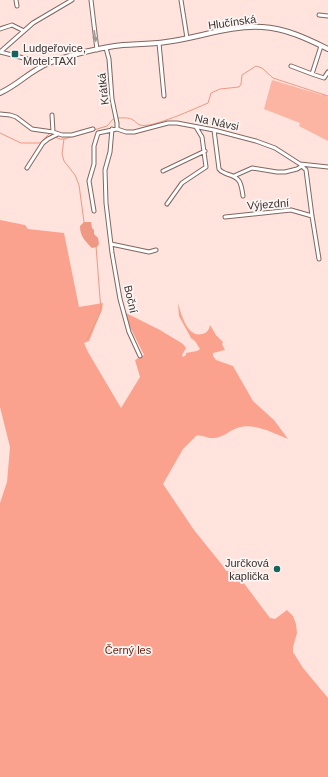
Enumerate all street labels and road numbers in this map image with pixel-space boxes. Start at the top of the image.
street label: Hlučínská [207,13,258,31]
street label: Krátká [95,72,111,105]
street label: Na Návsi [194,111,240,133]
street label: Výjezdní [247,197,289,211]
street label: Boční [122,284,140,314]

